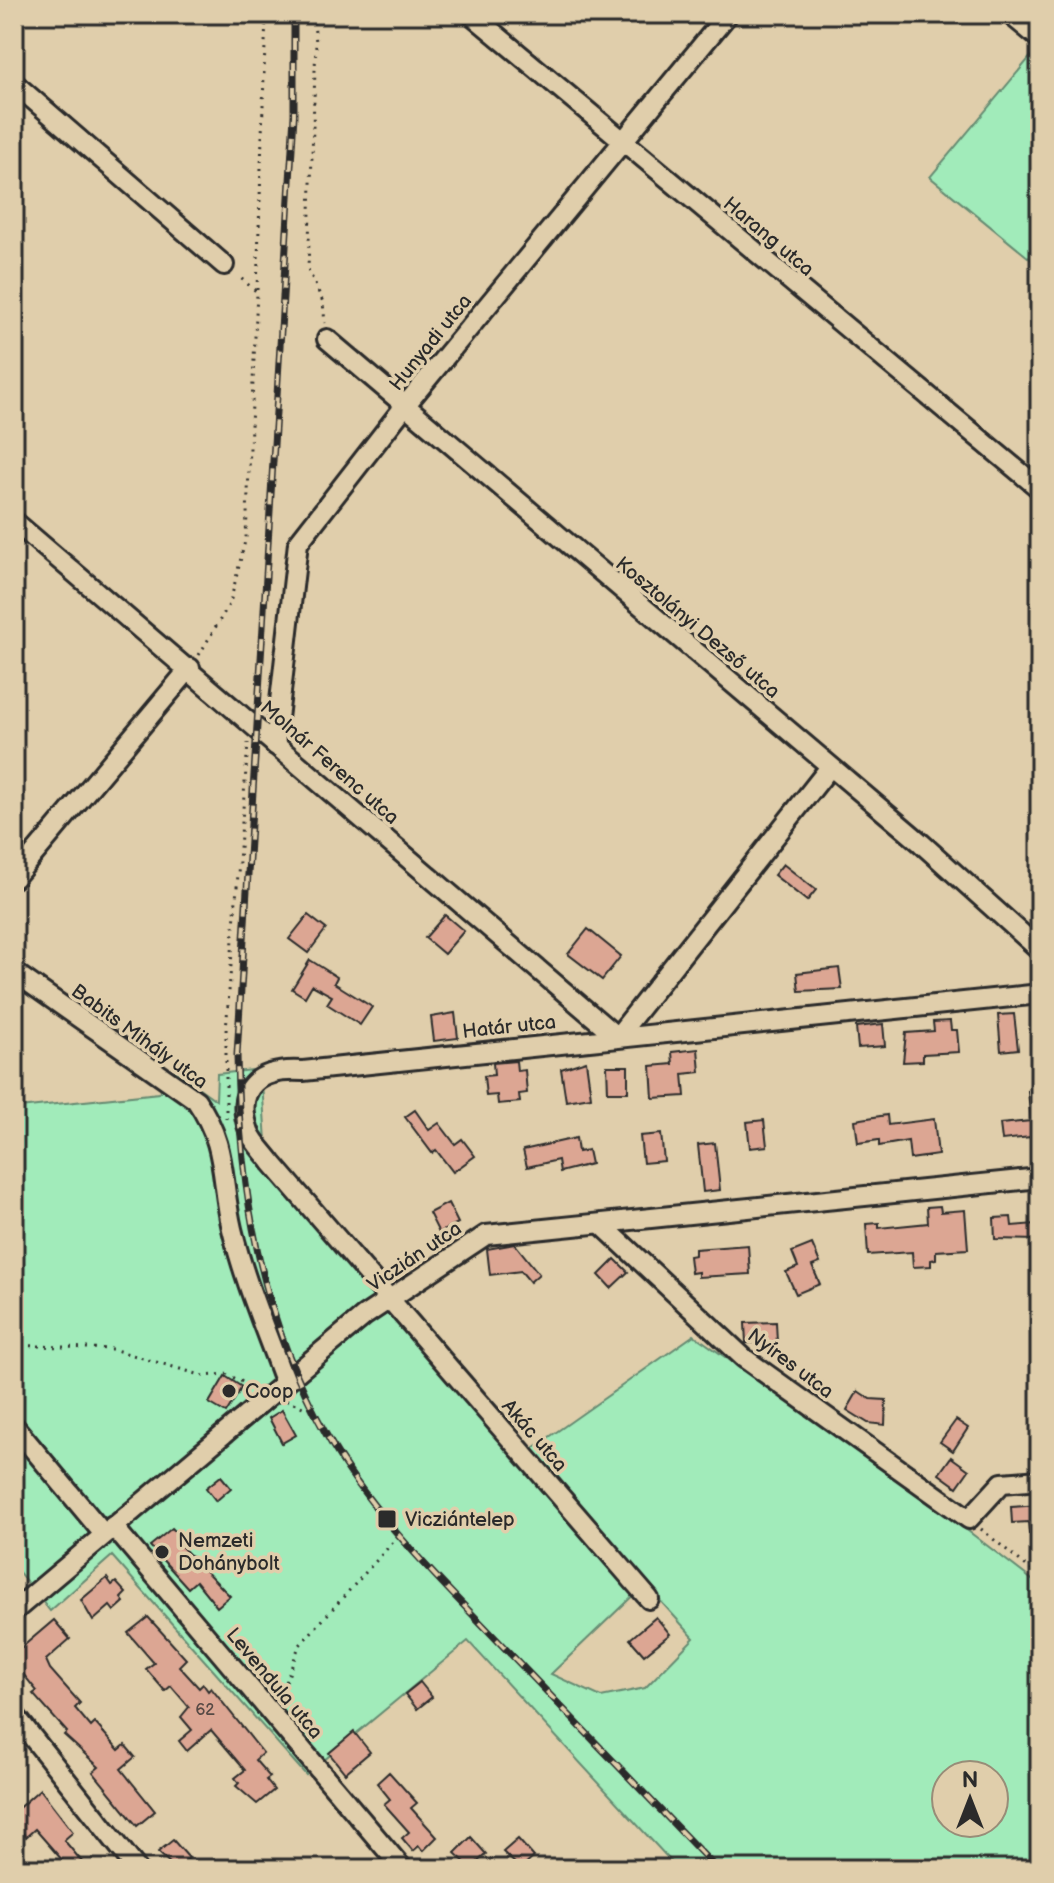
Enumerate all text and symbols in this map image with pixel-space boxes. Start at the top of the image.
street label: Harang utca [718,192,819,282]
street label: Hunyadi utca [385,290,477,396]
street label: Kosztolányi Dezső utca [610,552,784,704]
street label: Molnár Ferenc utca [255,696,404,830]
street label: Babits Mihály utca [67,979,212,1094]
street label: Határ utca [461,1010,557,1044]
street label: Viczián utca [363,1217,466,1297]
street label: Nyíres utca [743,1324,838,1404]
place label: Coop [245,1380,294,1404]
marker: Coop [220,1382,238,1400]
street label: Akác utca [496,1395,572,1477]
marker: Vicziántelep [376,1508,398,1530]
place label: Vicziántelep [405,1508,515,1532]
place label: Nemzeti Dohánybolt [178,1529,280,1576]
marker: Nemzeti Dohánybolt [153,1543,171,1561]
street label: Levendula utca [221,1623,328,1744]
house number: 62 [195,1701,215,1720]
north arrow [930,1759,1010,1839]
text: N [962,1767,978,1794]

